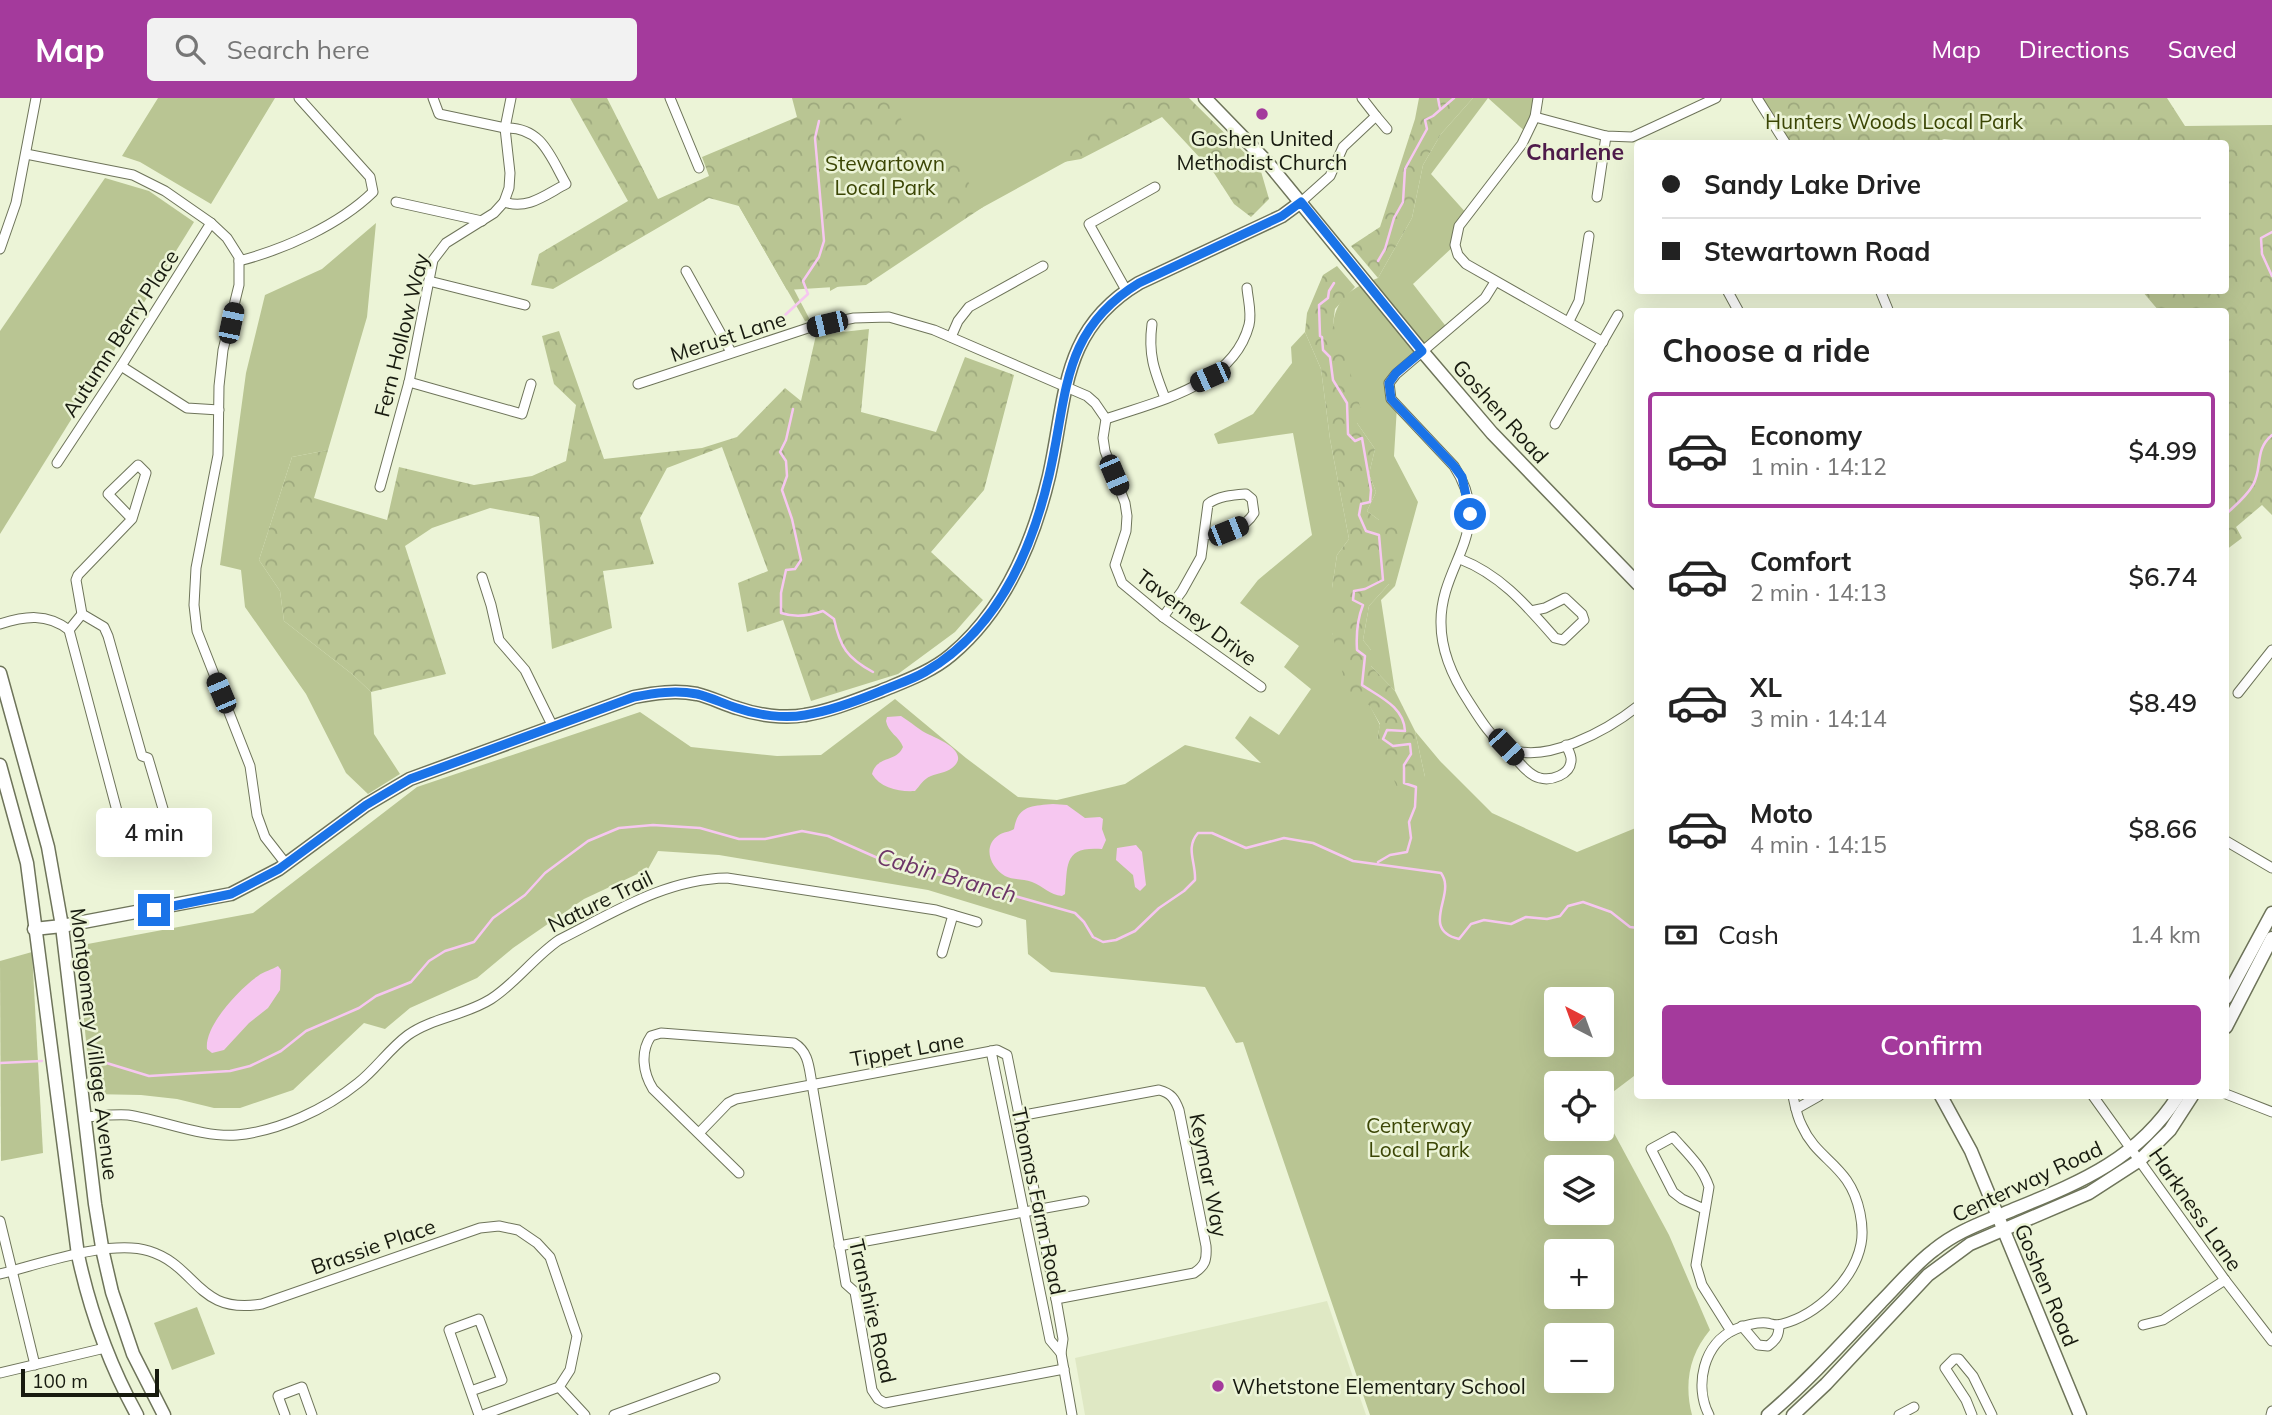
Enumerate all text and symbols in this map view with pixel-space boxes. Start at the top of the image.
search box [147,18,637,81]
text: Map [35,29,105,70]
icon: search [171,30,209,68]
text: Search here [227,33,370,66]
text: Map [1931,34,1981,64]
text: Directions [2019,34,2130,64]
text: Saved [2168,34,2237,64]
marker: Goshen United Methodist Church [1254,106,1270,122]
park label: Hunters Woods Local Park [1765,108,2023,134]
place label: Goshen United Methodist Church [1177,125,1347,175]
district label: Charlene [1526,137,1624,166]
park label: Stewartown Local Park [825,150,945,200]
text: Sandy Lake Drive [1704,168,1921,201]
text: Stewartown Road [1704,235,1930,268]
street label: Autumn Berry Place [56,244,184,422]
street label: Fern Hollow Way [368,251,434,419]
car [217,300,246,346]
street label: Merust Lane [667,305,789,367]
car [805,309,850,339]
text: Choose a ride [1662,330,1870,370]
street label: Goshen Road [1448,354,1554,468]
car [1187,359,1234,395]
icon: car [1666,419,1729,482]
text: Economy [1750,419,1862,452]
text: $4.99 [2128,434,2197,467]
car [1097,452,1132,498]
text: 1 min · 14:12 [1750,452,1887,481]
route start [1454,498,1486,530]
car [1205,513,1252,549]
icon: car [1666,545,1729,608]
text: Comfort [1750,545,1851,578]
text: $6.74 [2128,560,2197,593]
street label: Taverney Drive [1131,563,1263,671]
text: 2 min · 14:13 [1750,578,1887,607]
car [204,670,239,716]
icon: car [1666,671,1729,734]
text: XL [1750,671,1782,704]
text: $8.49 [2128,686,2197,719]
text: 3 min · 14:14 [1750,704,1887,733]
car [1484,724,1529,770]
icon: car [1666,797,1729,860]
text: Moto [1750,797,1813,830]
callout: 4 min [96,808,212,858]
text: $8.66 [2128,812,2197,845]
text: 4 min [124,818,184,847]
text: 4 min · 14:15 [1750,830,1887,859]
water label: Cabin Branch [874,841,1020,909]
street label: Nature Trail [543,864,657,938]
route end [138,894,170,926]
street label: Montgomery Village Avenue [65,906,125,1182]
icon: cash [1662,916,1700,954]
text: Cash [1718,918,1779,951]
text: 1.4 km [2130,920,2201,949]
north arrow [1544,987,1614,1057]
map controls [1544,987,1614,1393]
button: Confirm [1662,1005,2201,1085]
street label: Tippet Lane [848,1026,966,1072]
button: locate [1544,1071,1614,1141]
street label: Thomas Farm Road [1006,1105,1072,1297]
street label: Keymar Way [1184,1111,1234,1239]
park label: Centerway Local Park [1366,1112,1472,1162]
street label: Centerway Road [1948,1135,2106,1227]
street label: Harkness Lane [2144,1142,2248,1276]
button: layers [1544,1155,1614,1225]
street label: Brassie Place [307,1213,439,1279]
street label: Goshen Road [2009,1220,2085,1350]
street label: Transhire Road [844,1236,902,1386]
button: + [1544,1239,1614,1309]
button: − [1544,1323,1614,1393]
scale bar [21,1366,159,1398]
text: 100 m [32,1369,88,1393]
place label: Whetstone Elementary School [1232,1373,1526,1399]
marker: Whetstone Elementary School [1210,1378,1226,1394]

